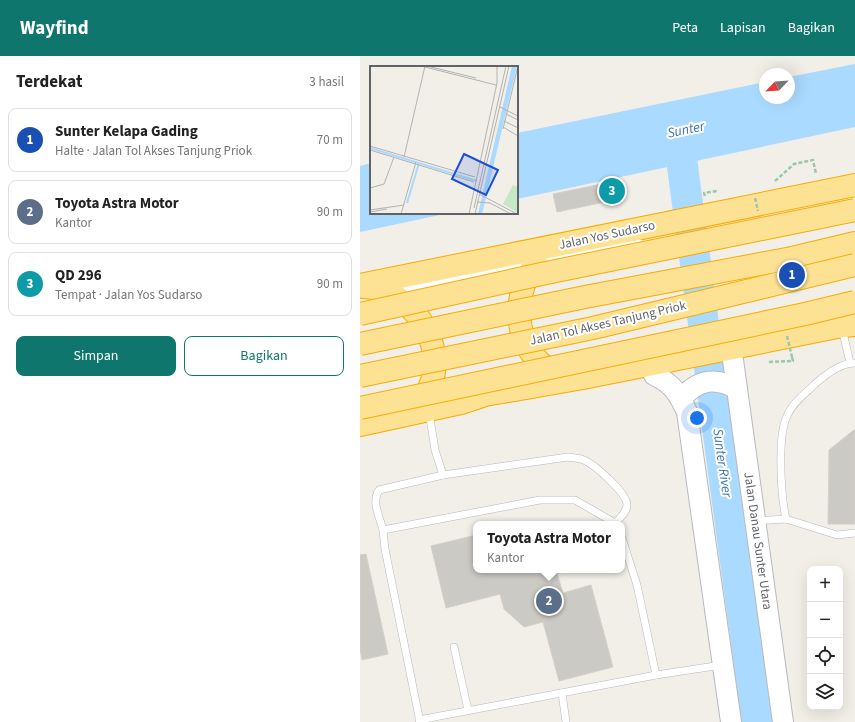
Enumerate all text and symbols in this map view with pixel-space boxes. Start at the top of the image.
text: Wayfind [20,15,89,42]
text: Peta [672,18,698,38]
text: Lapisan [720,18,766,38]
text: Bagikan [788,18,835,38]
inset map [370,66,518,214]
north arrow [759,68,795,104]
text: Terdekat [16,70,82,94]
text: 3 hasil [309,73,344,91]
water label: Sunter [666,116,708,144]
text: Sunter Kelapa Gading [55,121,198,142]
text: 1 [27,131,33,149]
text: 70 m [317,131,343,149]
text: Halte · Jalan Tol Akses Tanjung Priok [55,142,252,160]
pin: 3 [599,176,625,206]
text: Toyota Astra Motor [55,193,179,214]
text: 2 [27,203,33,221]
text: 90 m [317,203,343,221]
text: Kantor [55,214,92,232]
street label: Jalan Yos Sudarso [557,216,657,254]
pin: 1 [779,260,805,290]
text: QD 296 [55,265,102,286]
text: 3 [27,275,33,293]
text: 90 m [317,275,343,293]
text: Tempat · Jalan Yos Sudarso [55,286,202,304]
street label: Jalan Tol Akses Tanjung Priok [528,296,688,350]
button: Simpan [16,336,176,376]
button: Bagikan [184,336,344,376]
your location [687,408,707,428]
water label: Sunter River [707,427,737,500]
street label: Jalan Danau Sunter Utara [739,471,777,611]
popup [473,521,625,573]
text: Toyota Astra Motor [487,528,611,549]
text: Kantor [487,549,524,567]
map controls [807,566,843,710]
button: + [807,566,843,602]
pin: 2 [536,586,562,616]
button: − [807,602,843,638]
button: locate [807,638,843,674]
button: layers [807,674,843,710]

